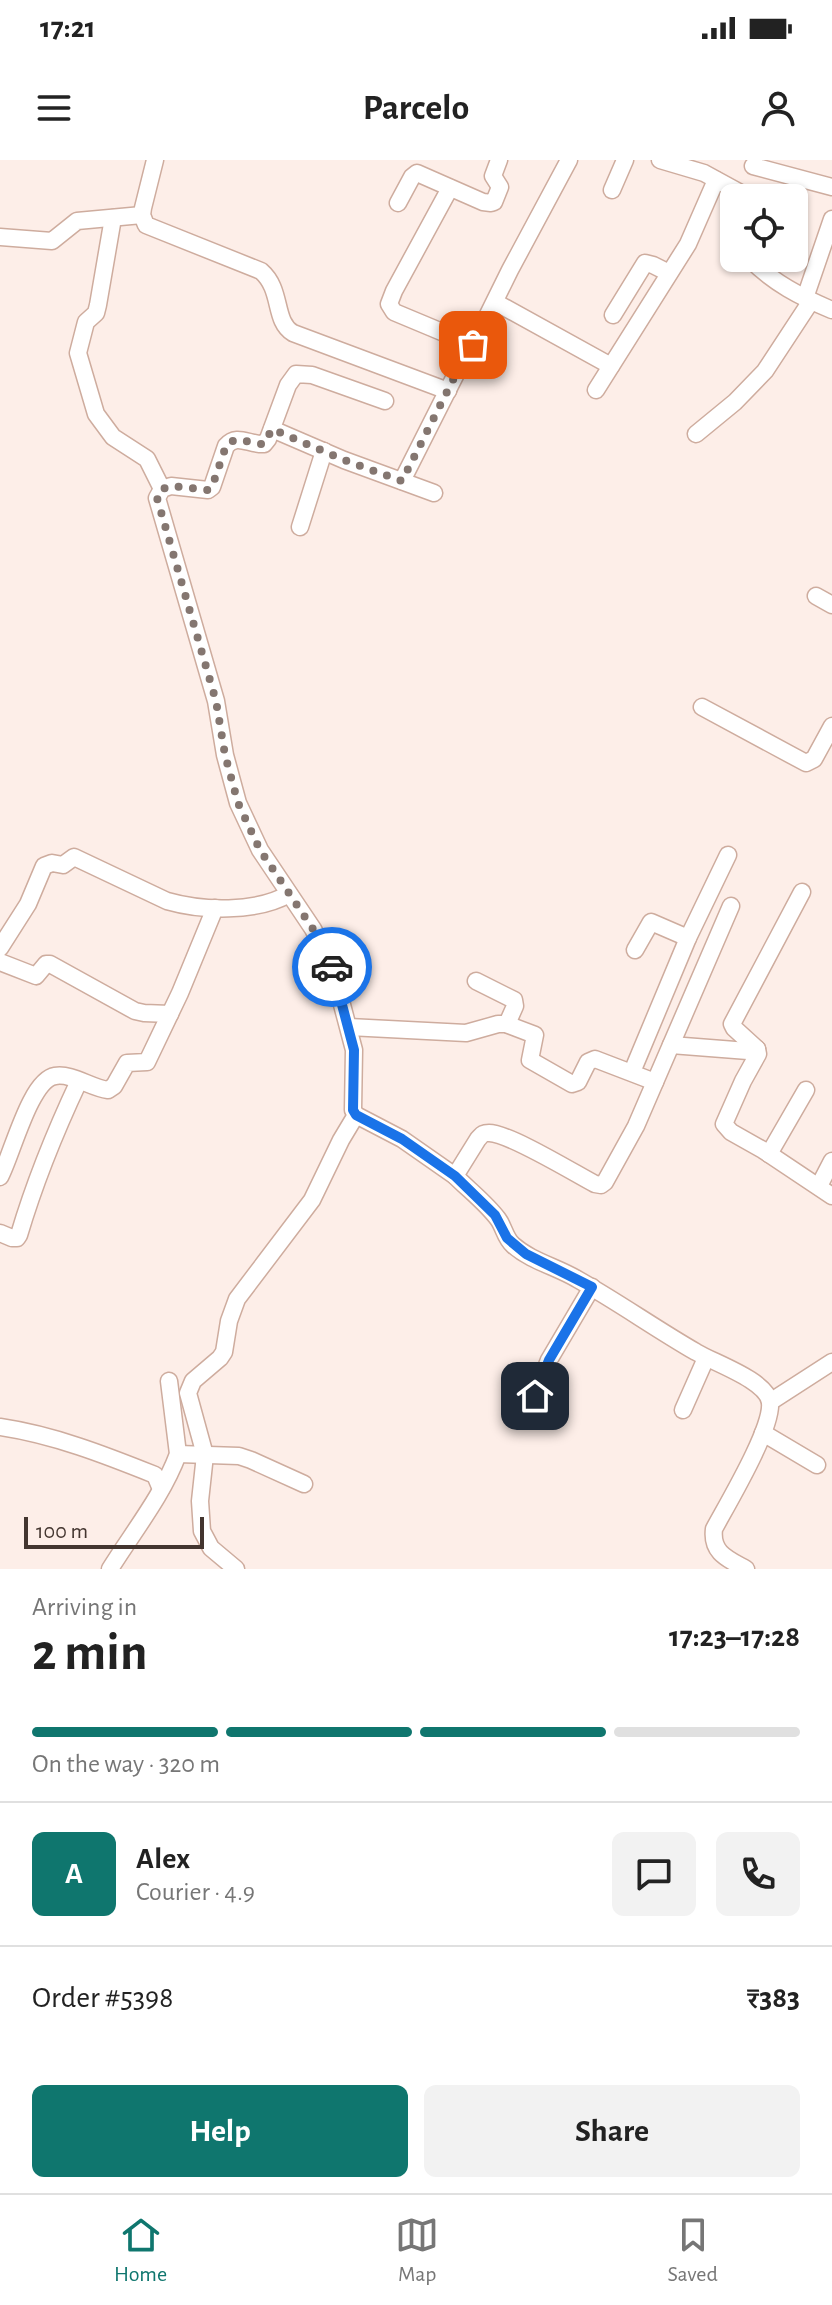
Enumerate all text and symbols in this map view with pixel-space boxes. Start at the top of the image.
text: 17:21 [40,13,96,43]
icon: menu [32,86,76,130]
icon: person [756,86,800,130]
text: Parcelo [363,90,469,126]
map controls [720,184,808,272]
button: locate [720,184,808,272]
pin [439,311,507,379]
icon: bag [451,323,495,367]
courier [292,927,372,1007]
icon: car [310,945,354,989]
pin [501,1362,569,1430]
icon: home [513,1374,557,1418]
scale bar [24,1513,204,1549]
text: 100 m [36,1520,88,1542]
text: Arriving in [32,1594,137,1620]
text: 17:23–17:28 [669,1622,800,1652]
text: 2 min [32,1627,147,1679]
text: On the way · 320 m [32,1751,220,1777]
button: chat [612,1832,696,1916]
button: phone [716,1832,800,1916]
text: Alex [136,1844,190,1874]
text: A [65,1859,83,1889]
text: Courier · 4.9 [136,1879,255,1905]
text: Order #5398 [32,1983,173,2013]
text: ₹383 [747,1983,800,2013]
button: Help [32,2085,408,2177]
button: Share [424,2085,800,2177]
tab: Home [114,2213,167,2287]
tab: Map [395,2213,439,2287]
tab: Saved [668,2213,718,2287]

